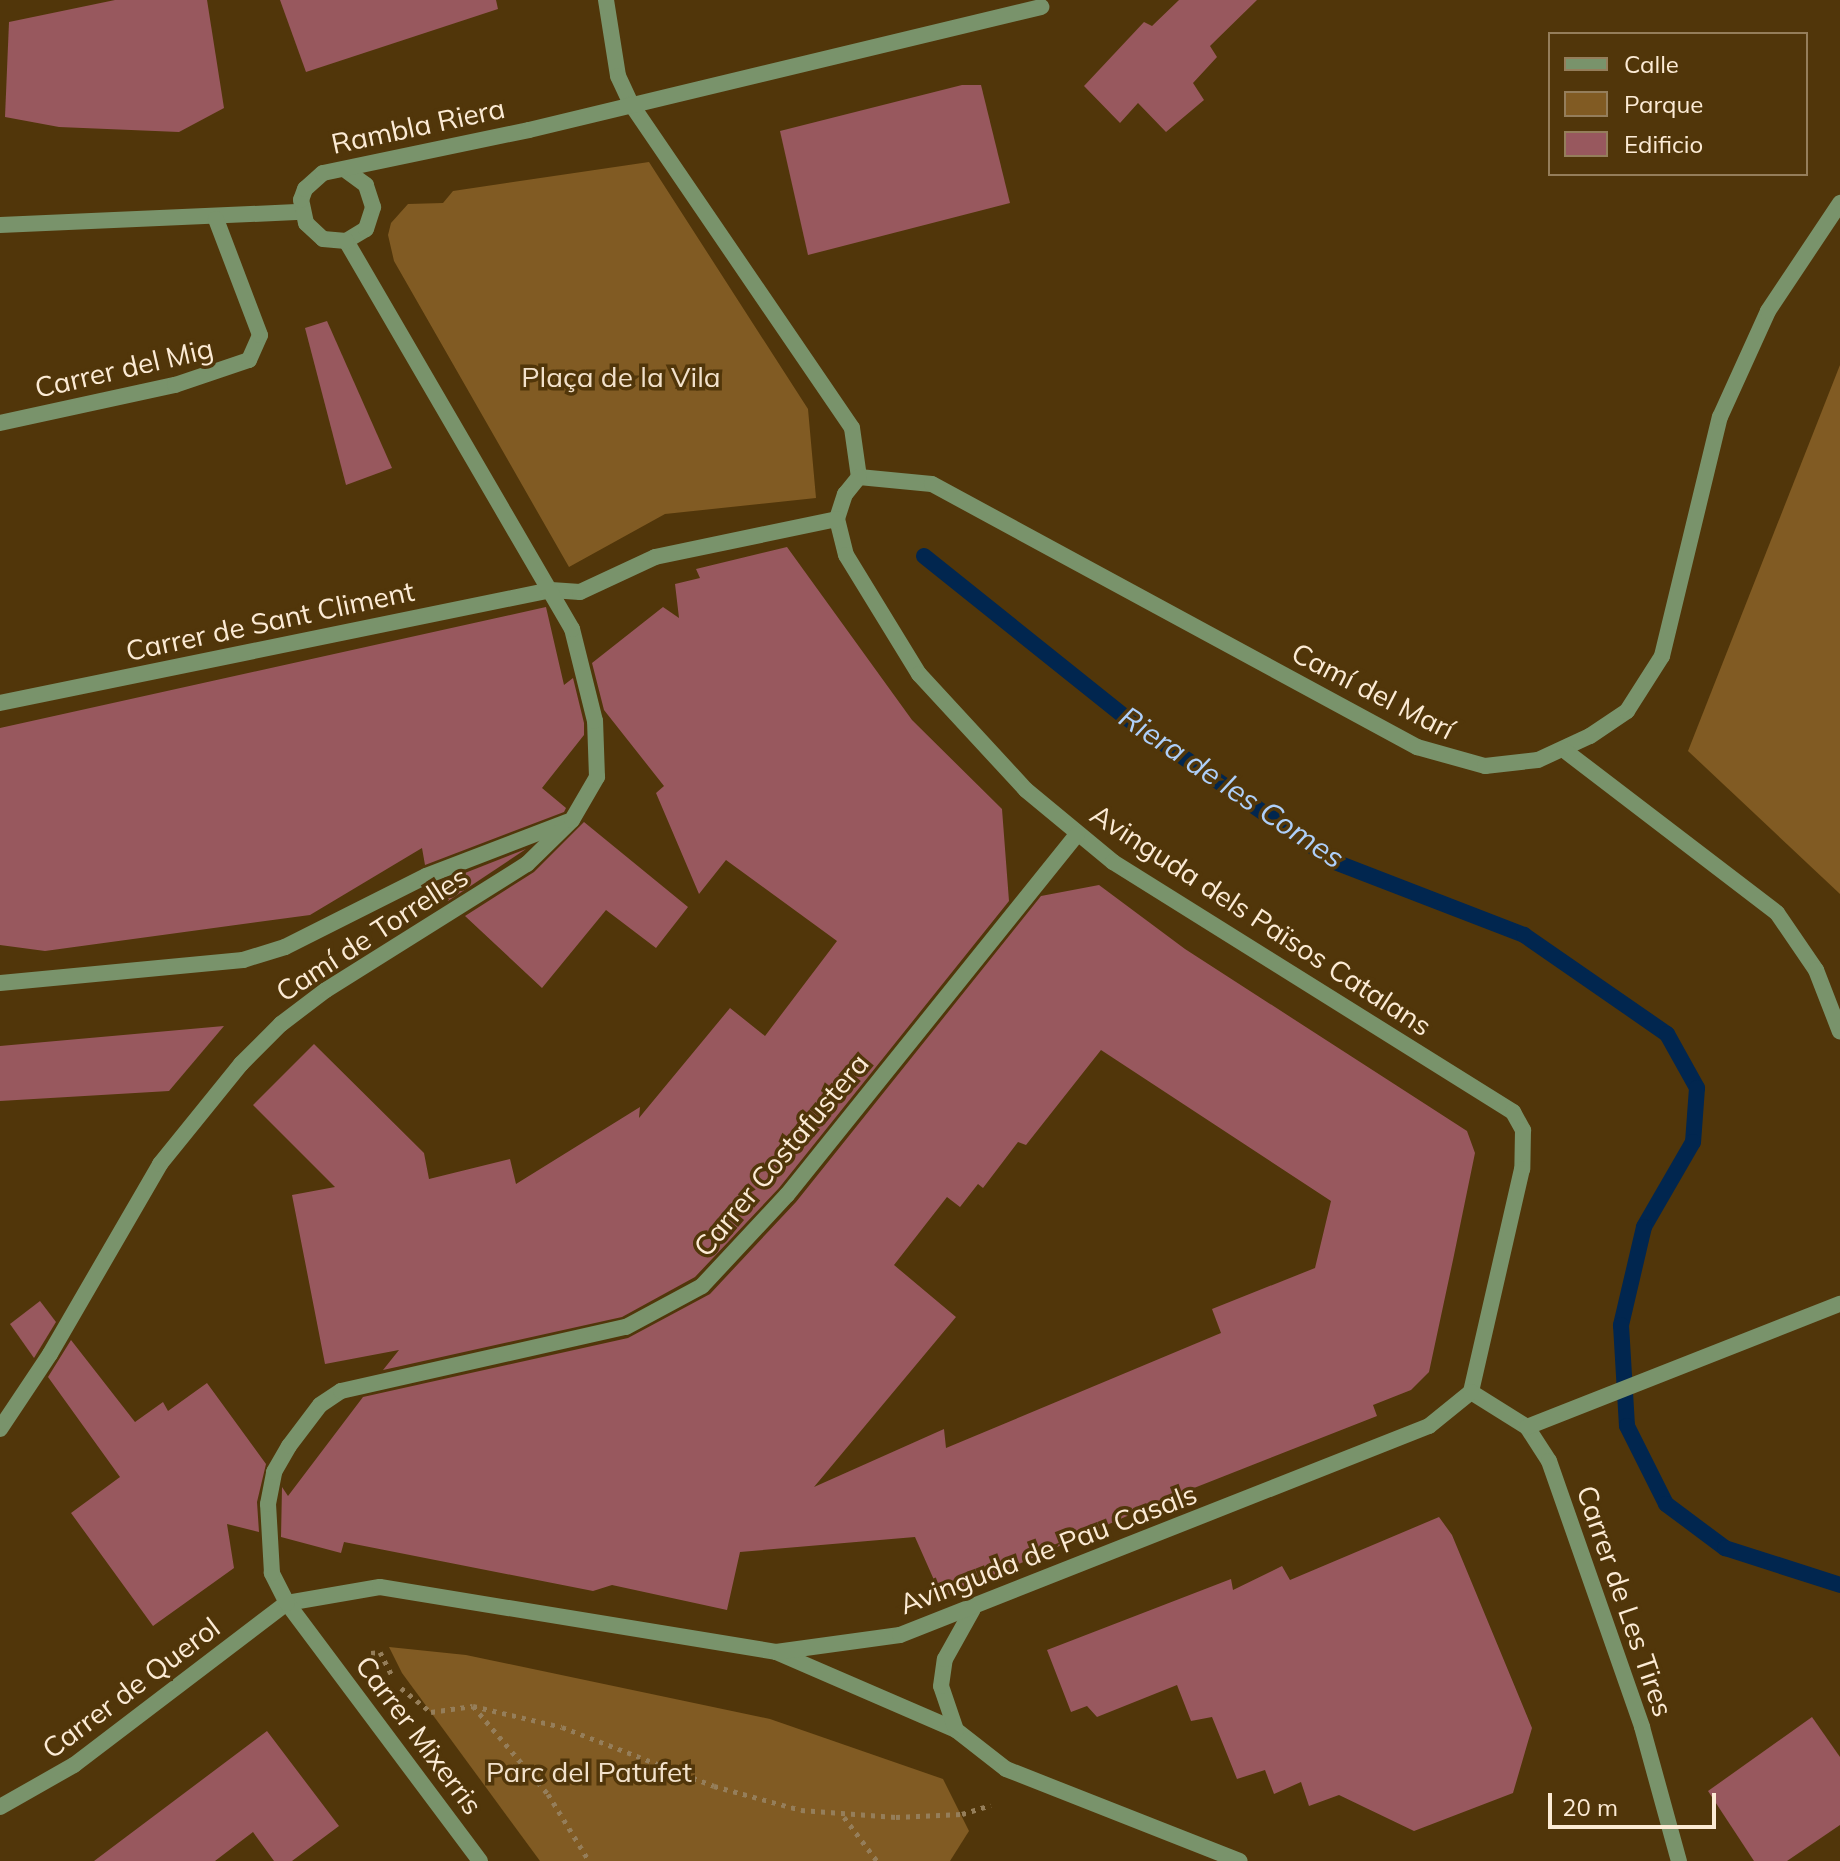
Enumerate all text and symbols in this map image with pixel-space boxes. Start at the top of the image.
legend [1548,32,1808,176]
text: Calle [1624,49,1679,79]
text: Parque [1624,89,1703,119]
street label: Rambla Riera [328,91,508,161]
text: Edificio [1624,129,1703,159]
street label: Carrer del Mig [32,331,216,405]
park label: Plaça de la Vila [521,360,721,394]
street label: Carrer de Sant Climent [123,574,417,668]
street label: Camí del Marí [1286,636,1460,746]
water label: Riera de les Comes [1113,698,1351,876]
street label: Avinguda dels Països Catalans [1084,797,1438,1043]
street label: Camí de Torrelles [270,859,474,1009]
street label: Carrer Costafustera [687,1047,875,1263]
street label: Avinguda de Pau Casals [895,1477,1201,1621]
street label: Carrer de Les Tires [1570,1481,1680,1721]
street label: Carrer de Querol [36,1610,226,1766]
street label: Carrer Mixerris [348,1649,490,1821]
park label: Parc del Patufet [486,1755,692,1789]
scale bar [1552,1777,1720,1827]
text: 20 m [1562,1792,1618,1822]

